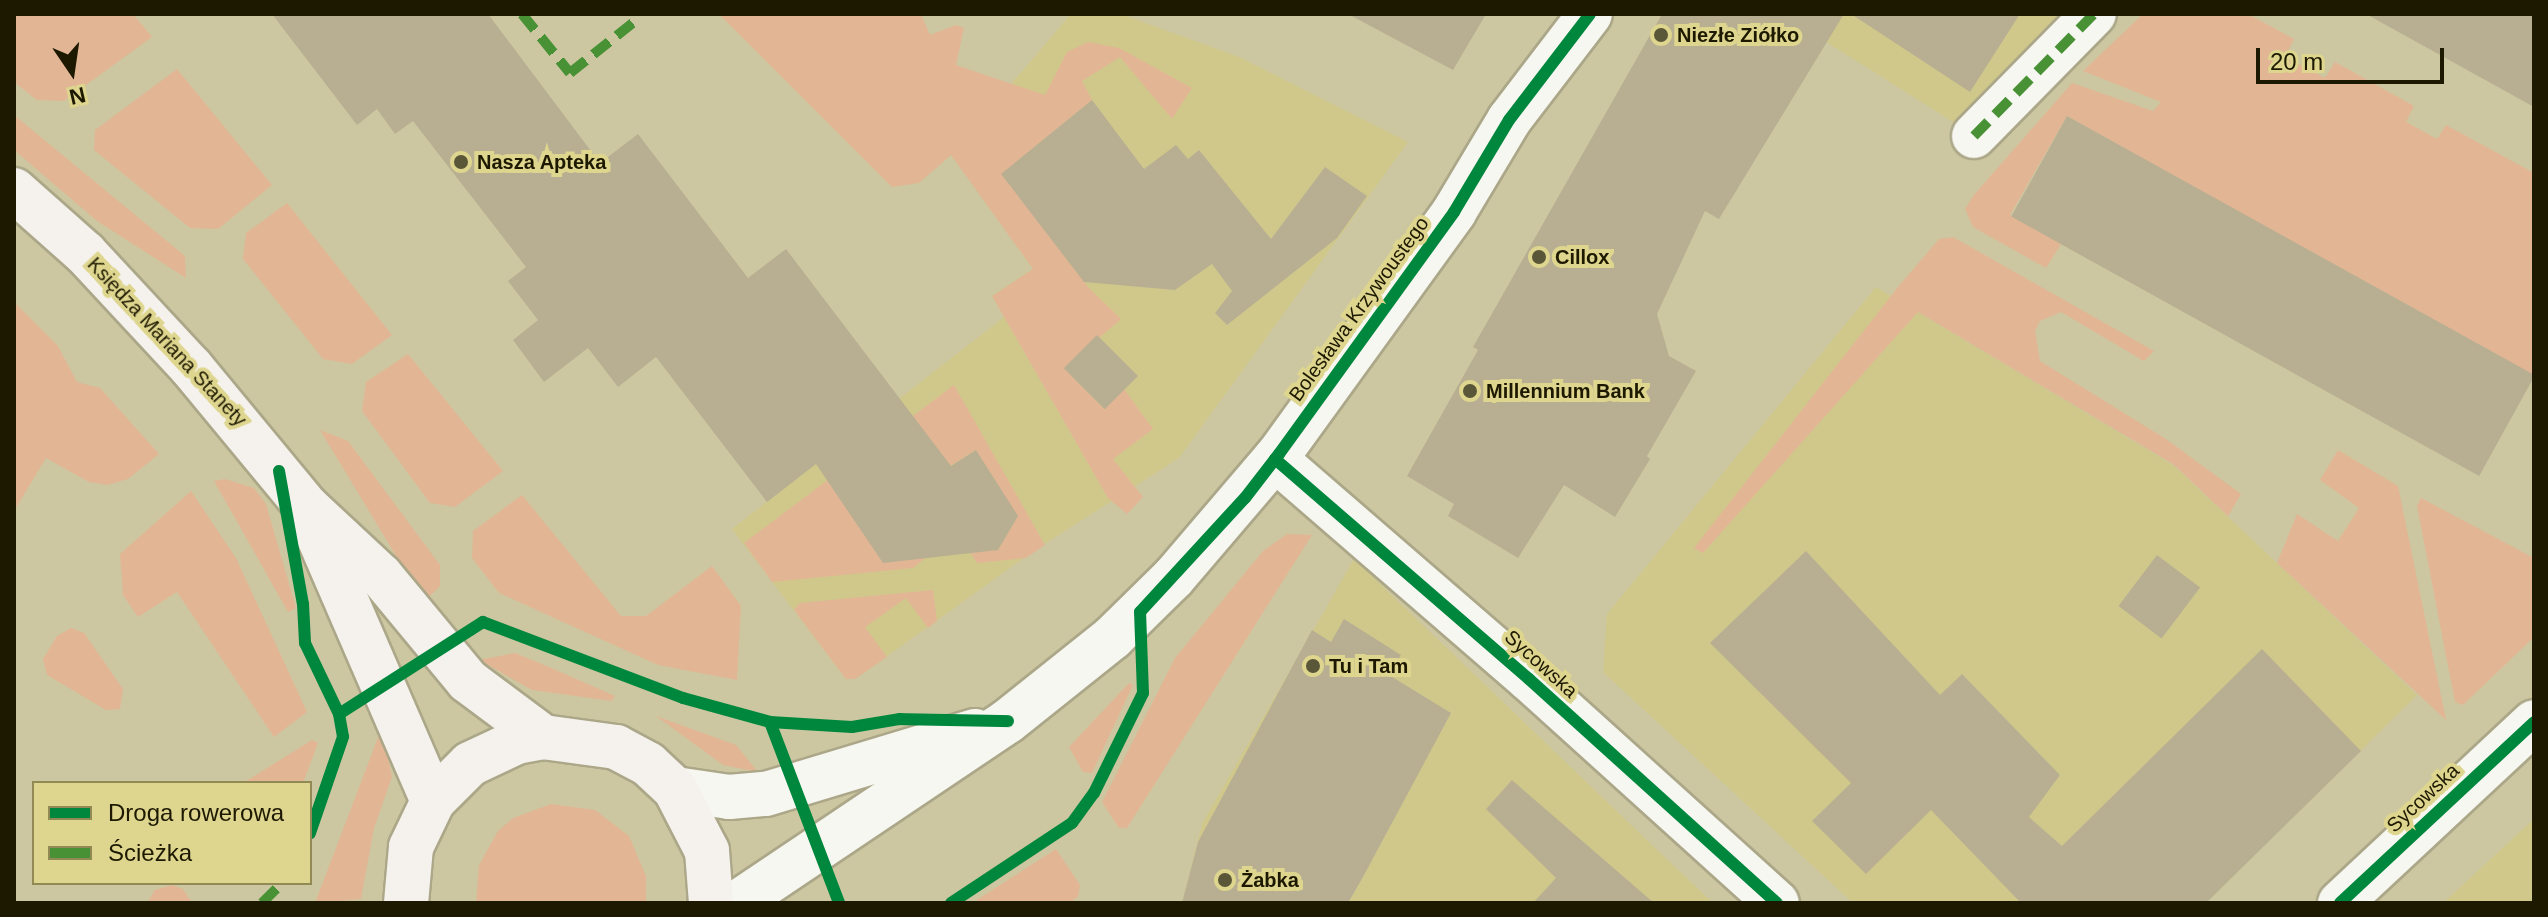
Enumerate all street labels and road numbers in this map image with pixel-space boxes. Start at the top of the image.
street label: Bolesława Krzywoustego [1284,212,1434,406]
street label: Księdza Mariana Stanety [82,253,252,431]
street label: Sycowska [1500,625,1582,703]
street label: Sycowska [2382,759,2464,837]

